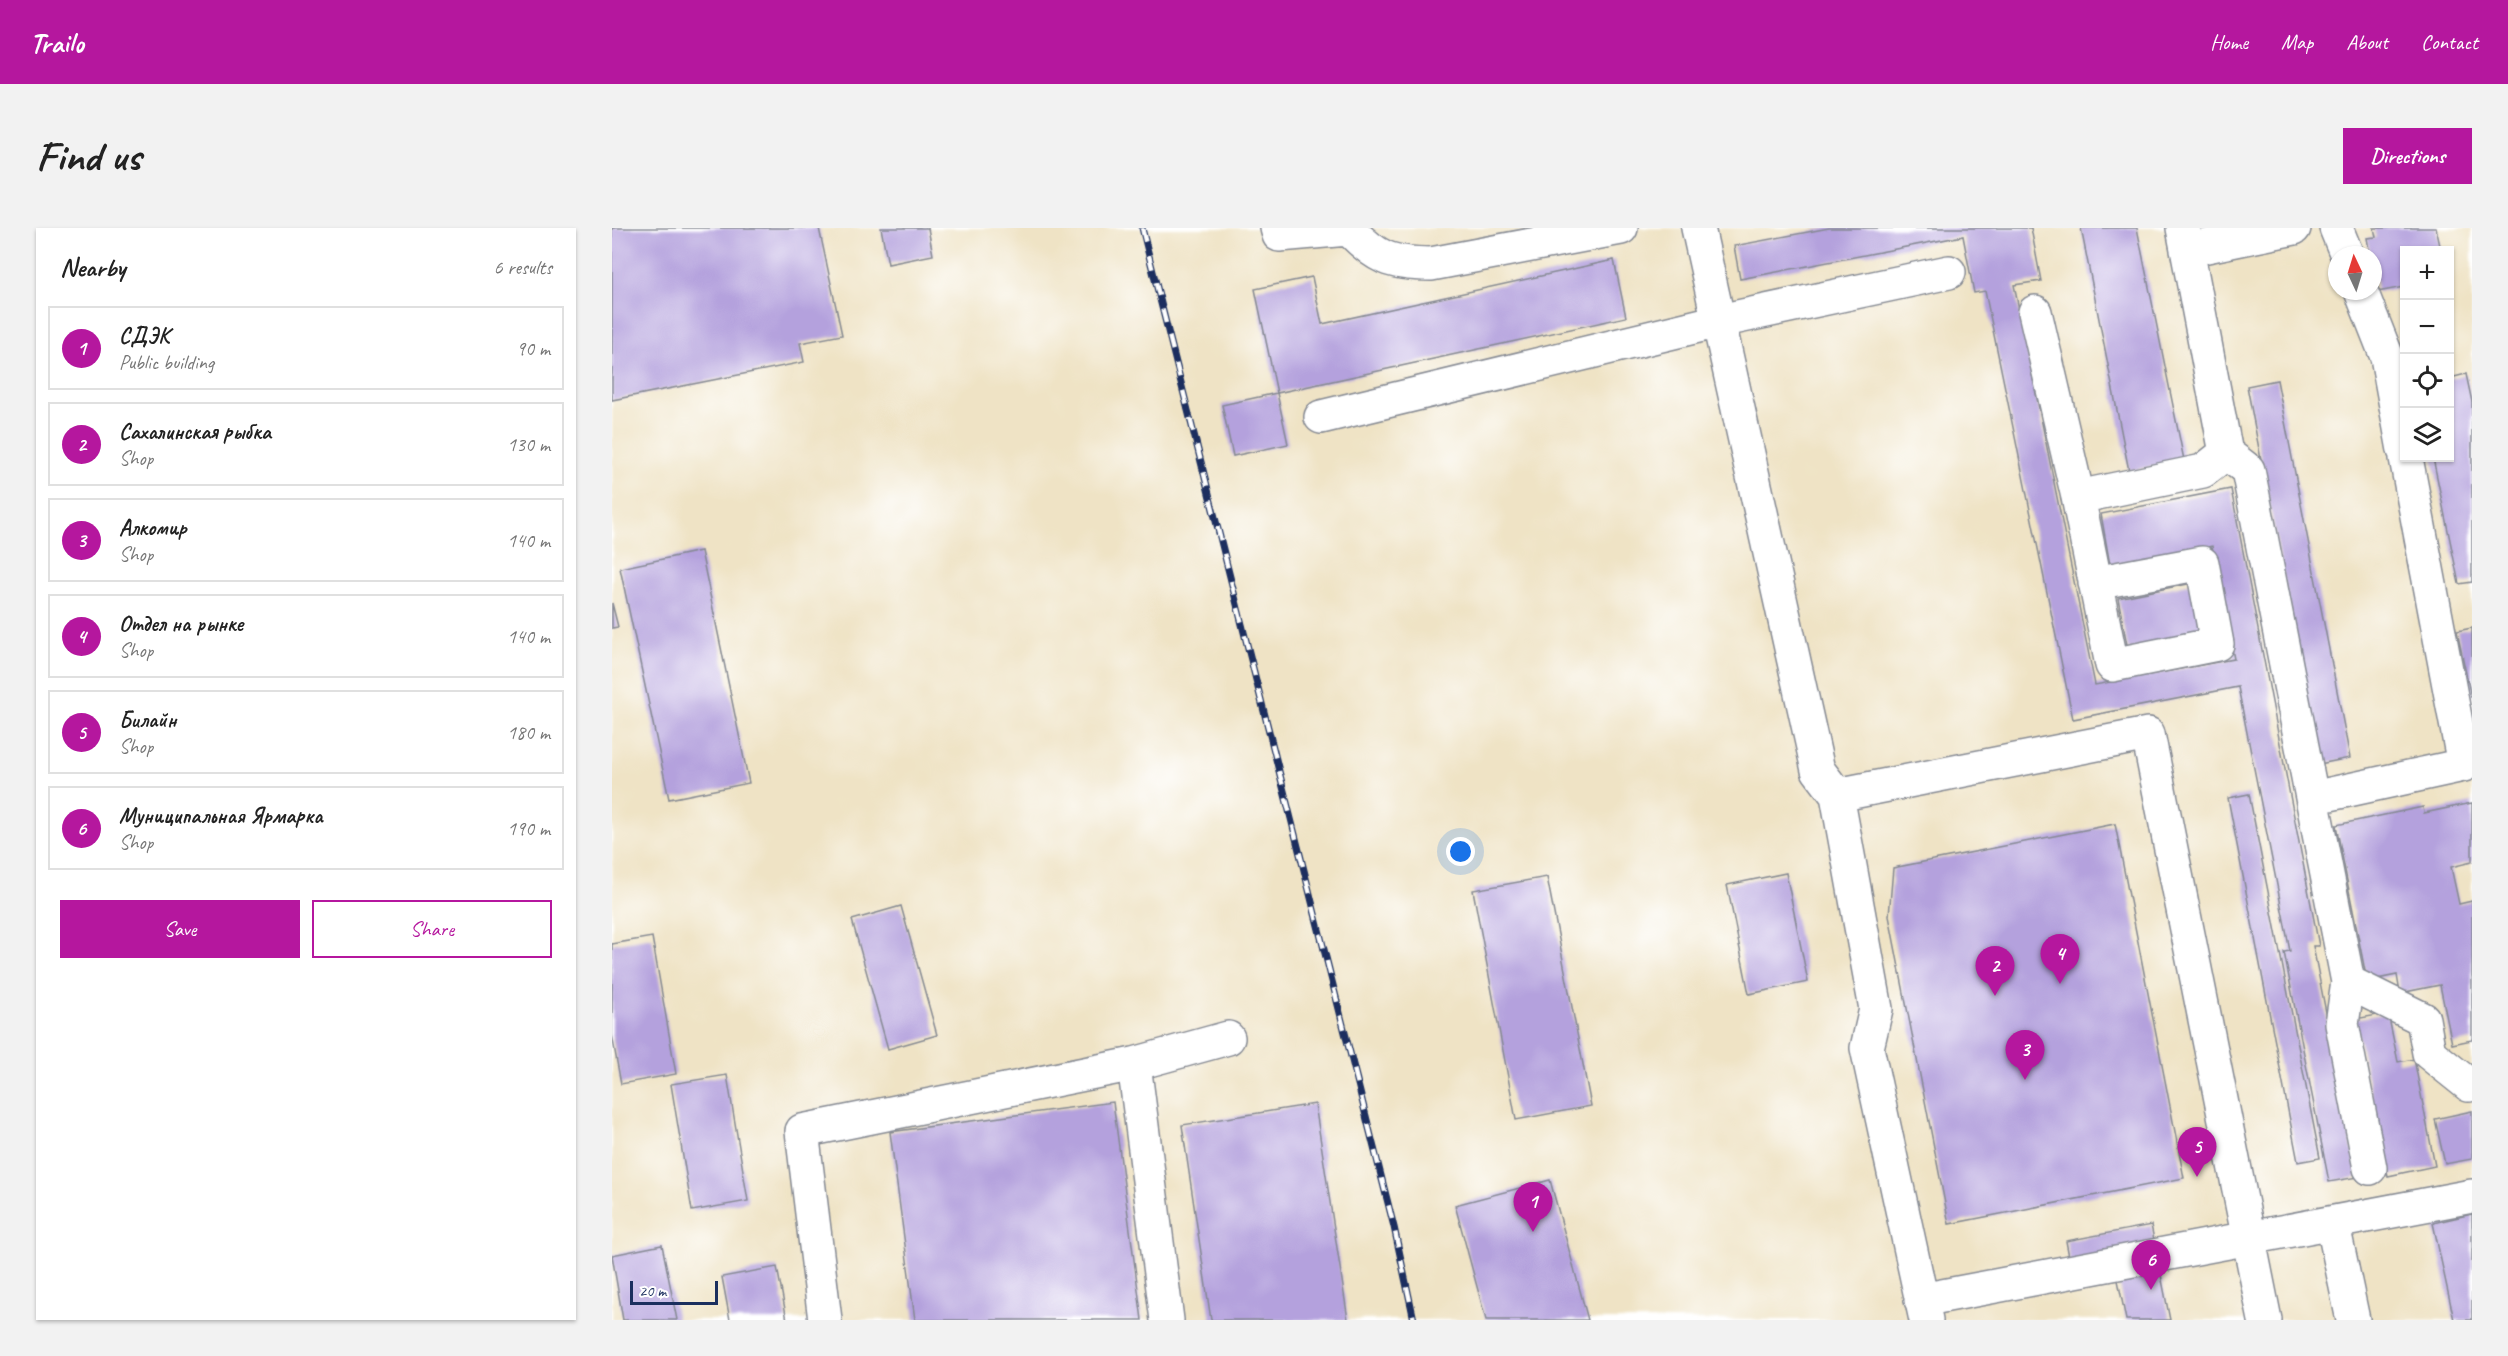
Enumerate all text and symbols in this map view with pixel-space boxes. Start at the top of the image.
text: Trailo [30,25,84,60]
text: Home [2210,29,2248,55]
text: Map [2281,29,2313,55]
text: About [2346,29,2388,55]
text: Contact [2421,29,2478,55]
button: Directions [2343,128,2472,184]
text: Find us [36,130,141,183]
north arrow [2328,246,2382,300]
map controls [2400,246,2454,462]
button: + [2400,246,2454,300]
text: Nearby [60,251,125,284]
text: 6 results [493,255,552,280]
button: − [2400,300,2454,354]
text: СДЭК [119,322,169,350]
text: 1 [77,336,86,361]
text: 90 m [516,336,550,361]
text: Public building [119,350,214,375]
button: locate [2400,354,2454,408]
button: layers [2400,408,2454,462]
text: Сахалинская рыбка [119,418,271,446]
text: 2 [77,432,86,457]
text: 130 m [507,432,550,457]
text: Shop [119,446,153,471]
text: Алкомир [119,514,186,542]
text: 3 [77,528,86,553]
text: 140 m [507,528,550,553]
text: Shop [119,542,153,567]
text: Отдел на рынке [119,610,243,638]
text: 4 [77,624,86,649]
text: 140 m [507,624,550,649]
text: Shop [119,638,153,663]
text: Билайн [119,706,177,734]
text: 5 [77,720,86,745]
text: 180 m [507,720,550,745]
text: Shop [119,734,153,759]
text: Муниципальная Ярмарка [119,802,323,830]
text: 6 [77,816,86,841]
text: 190 m [507,816,550,841]
text: Shop [119,830,153,855]
your location [1446,837,1475,866]
button: Save [60,900,300,958]
button: Share [312,900,552,958]
pin: 4 [2040,934,2080,984]
pin: 2 [1976,946,2014,996]
pin: 3 [2006,1030,2044,1080]
pin: 5 [2178,1128,2216,1177]
pin: 1 [1514,1182,1552,1232]
pin: 6 [2132,1240,2170,1290]
scale bar [630,1278,718,1306]
text: 20 m [639,1281,666,1301]

